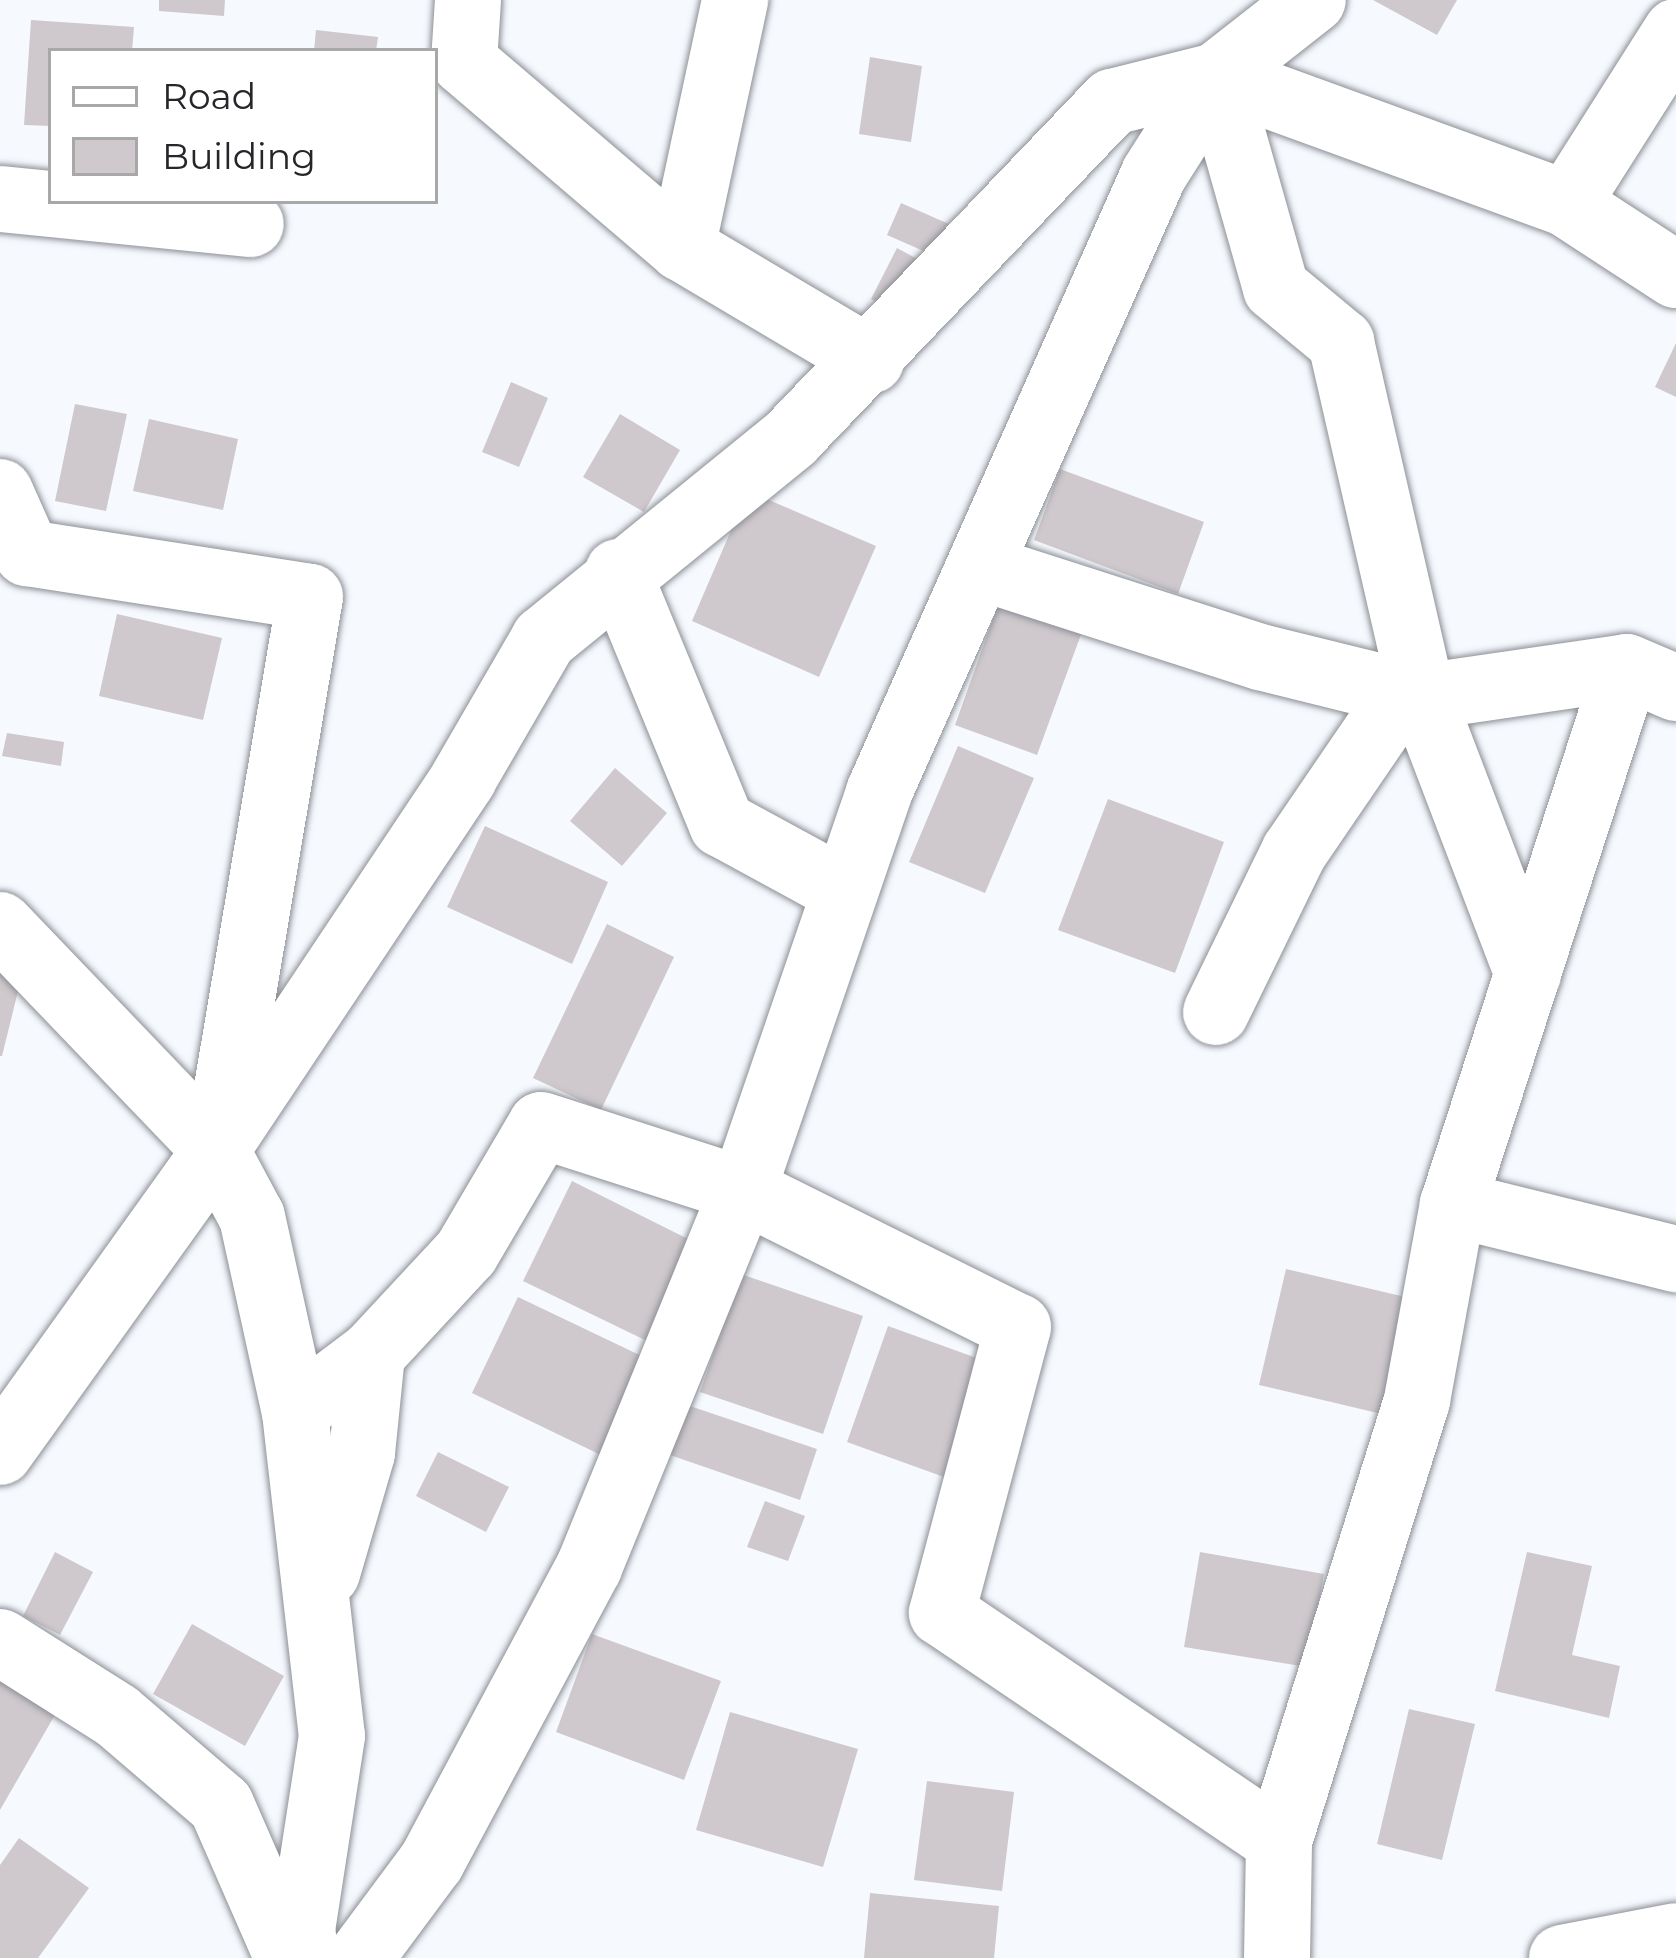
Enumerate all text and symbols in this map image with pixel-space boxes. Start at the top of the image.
legend [48,48,438,204]
text: Road [162,74,256,118]
text: Building [162,134,316,178]

